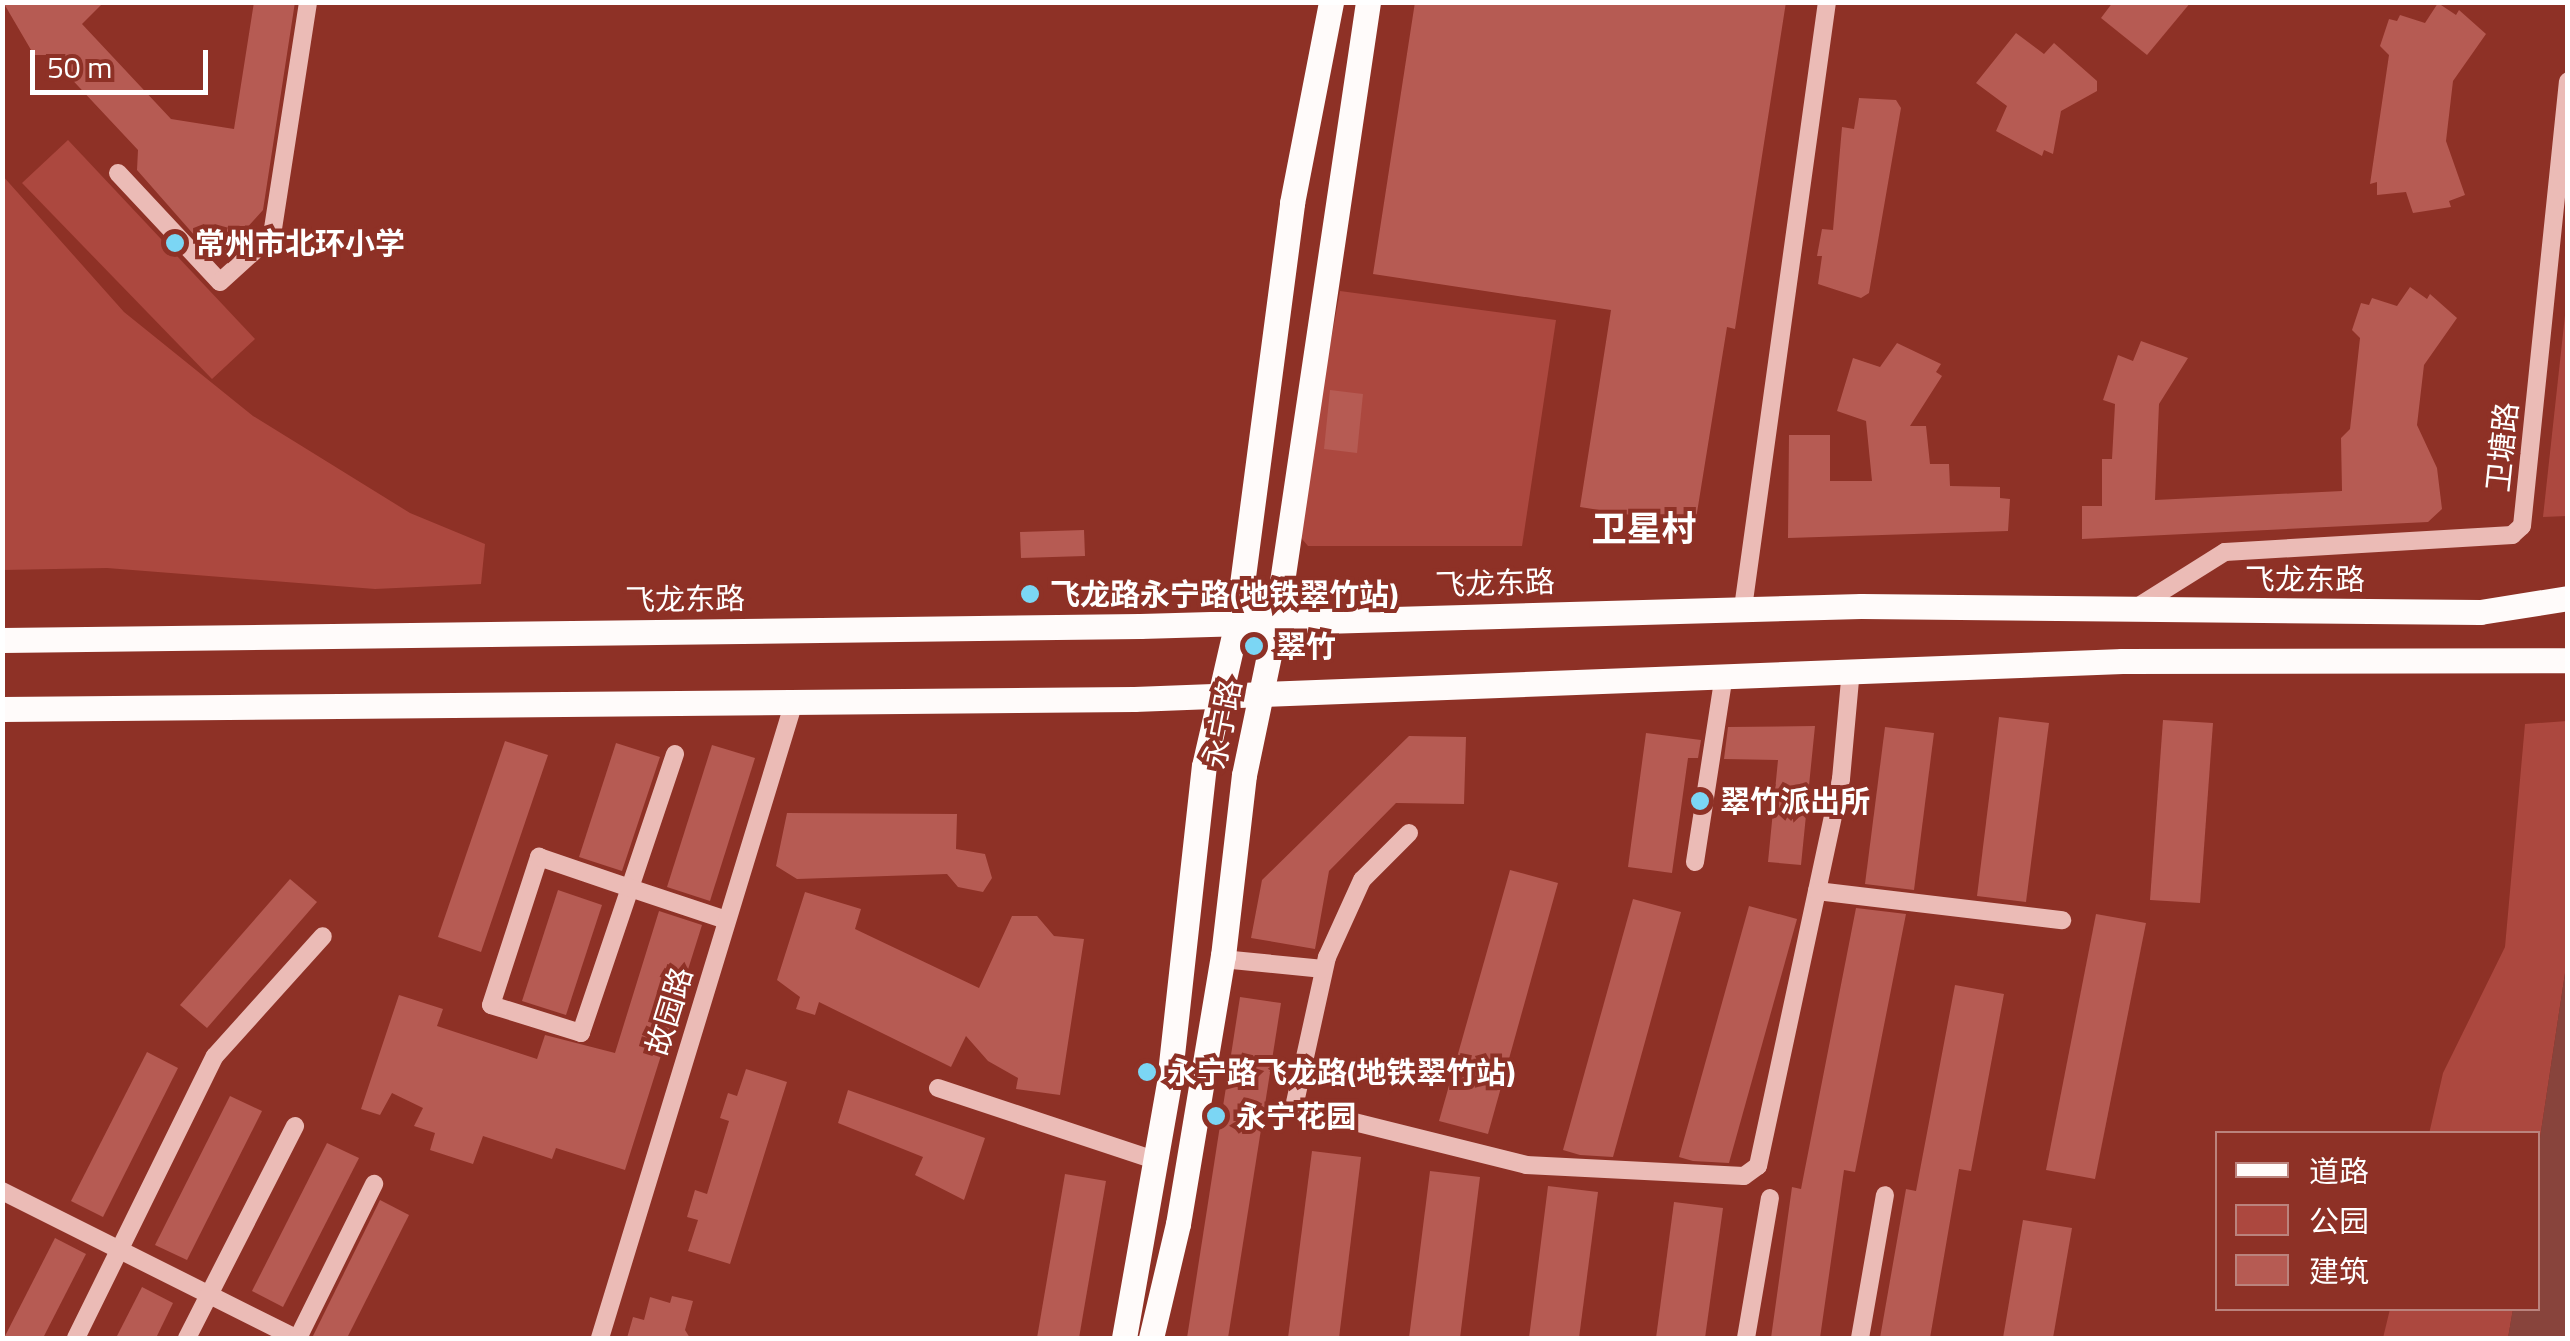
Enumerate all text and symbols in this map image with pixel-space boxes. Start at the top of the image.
scale bar [35,30,212,92]
text: 50 m [47,44,112,90]
place label: 常州市北环小学 [195,225,405,261]
marker: 常州市北环小学 [164,232,186,254]
street label: 卫塘路 [2479,400,2525,494]
district label: 卫星村 [1592,507,1696,549]
street label: 飞龙东路 [2245,561,2365,597]
street label: 飞龙东路 [1434,563,1556,603]
place label: 飞龙路永宁路(地铁翠竹站) [1050,576,1398,612]
street label: 飞龙东路 [625,580,745,618]
marker: 飞龙路永宁路(地铁翠竹站) [1019,583,1041,605]
place label: 翠竹 [1276,628,1336,664]
marker: 翠竹 [1241,633,1267,659]
street label: 永宁路 [1196,676,1248,772]
place label: 翠竹派出所 [1720,783,1870,819]
marker: 翠竹派出所 [1689,790,1711,812]
street label: 故园路 [639,963,699,1059]
place label: 永宁路飞龙路(地铁翠竹站) [1167,1054,1515,1090]
marker: 永宁路飞龙路(地铁翠竹站) [1136,1061,1158,1083]
place label: 永宁花园 [1236,1098,1356,1134]
marker: 永宁花园 [1205,1105,1227,1127]
legend [2215,1131,2540,1311]
text: 道路 [2309,1148,2369,1194]
text: 公园 [2309,1198,2369,1244]
text: 建筑 [2309,1248,2369,1294]

